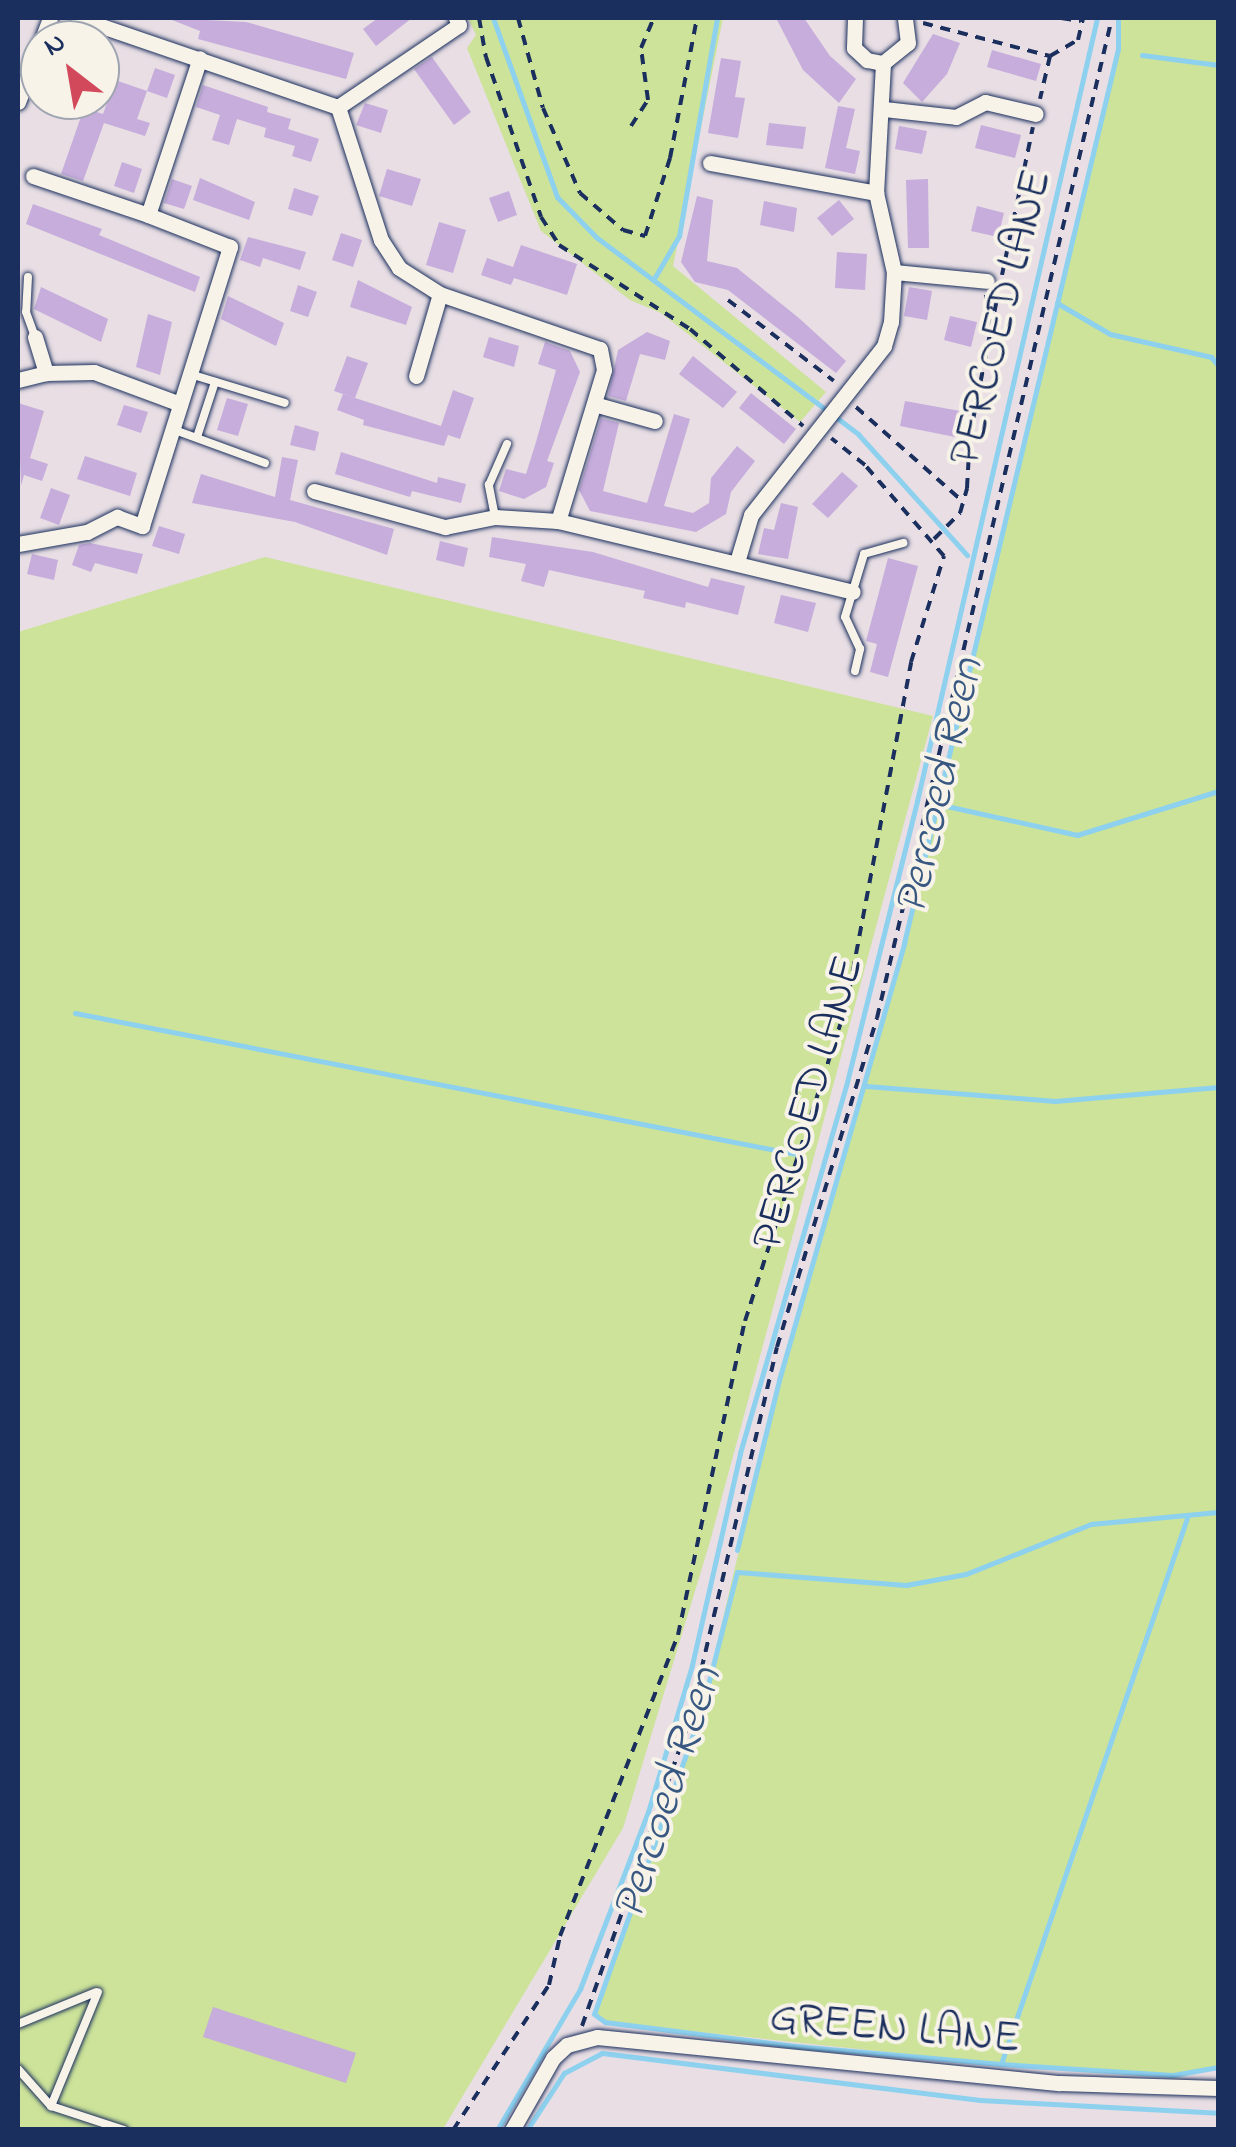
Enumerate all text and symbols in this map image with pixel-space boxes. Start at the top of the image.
north arrow [20,20,120,120]
text: N [37,23,74,68]
street label: PERCOED LANE [940,165,1066,471]
water label: Percoed Reen [884,653,998,921]
street label: PERCOED LANE [742,950,878,1256]
water label: Percoed Reen [601,1661,737,1927]
street label: GREEN LANE [767,1992,1023,2068]

